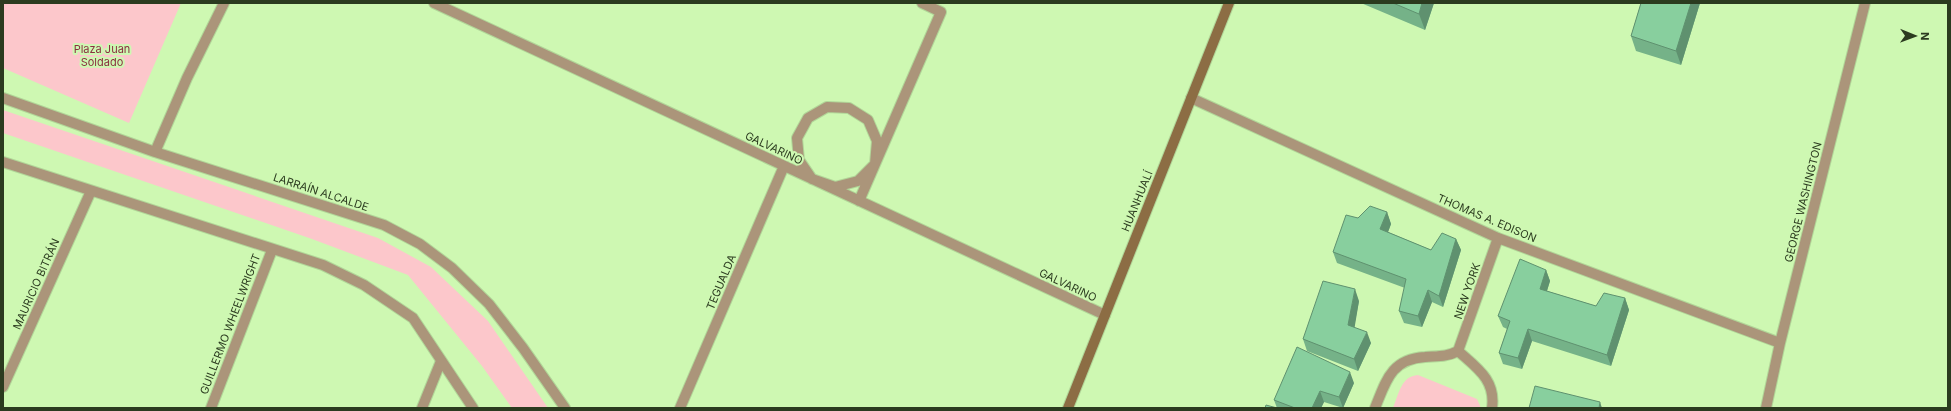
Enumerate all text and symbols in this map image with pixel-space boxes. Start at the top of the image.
north arrow [1895,16,1935,56]
text: N [1918,32,1932,40]
park label: Plaza Juan Soldado [74,42,130,69]
street label: GALVARINO [743,129,805,167]
street label: GEORGE WASHINGTON [1781,140,1825,264]
street label: HUANHUALÍ [1118,168,1156,234]
street label: LARRAÍN ALCALDE [271,170,371,214]
street label: THOMAS A. EDISON [1435,191,1539,245]
street label: MAURICIO BITRÁN [10,236,62,332]
street label: GUILLERMO WHEELWRIGHT [197,252,263,396]
street label: TEGUALDA [703,252,739,312]
street label: NEW YORK [1451,260,1483,321]
street label: GALVARINO [1037,266,1099,304]

